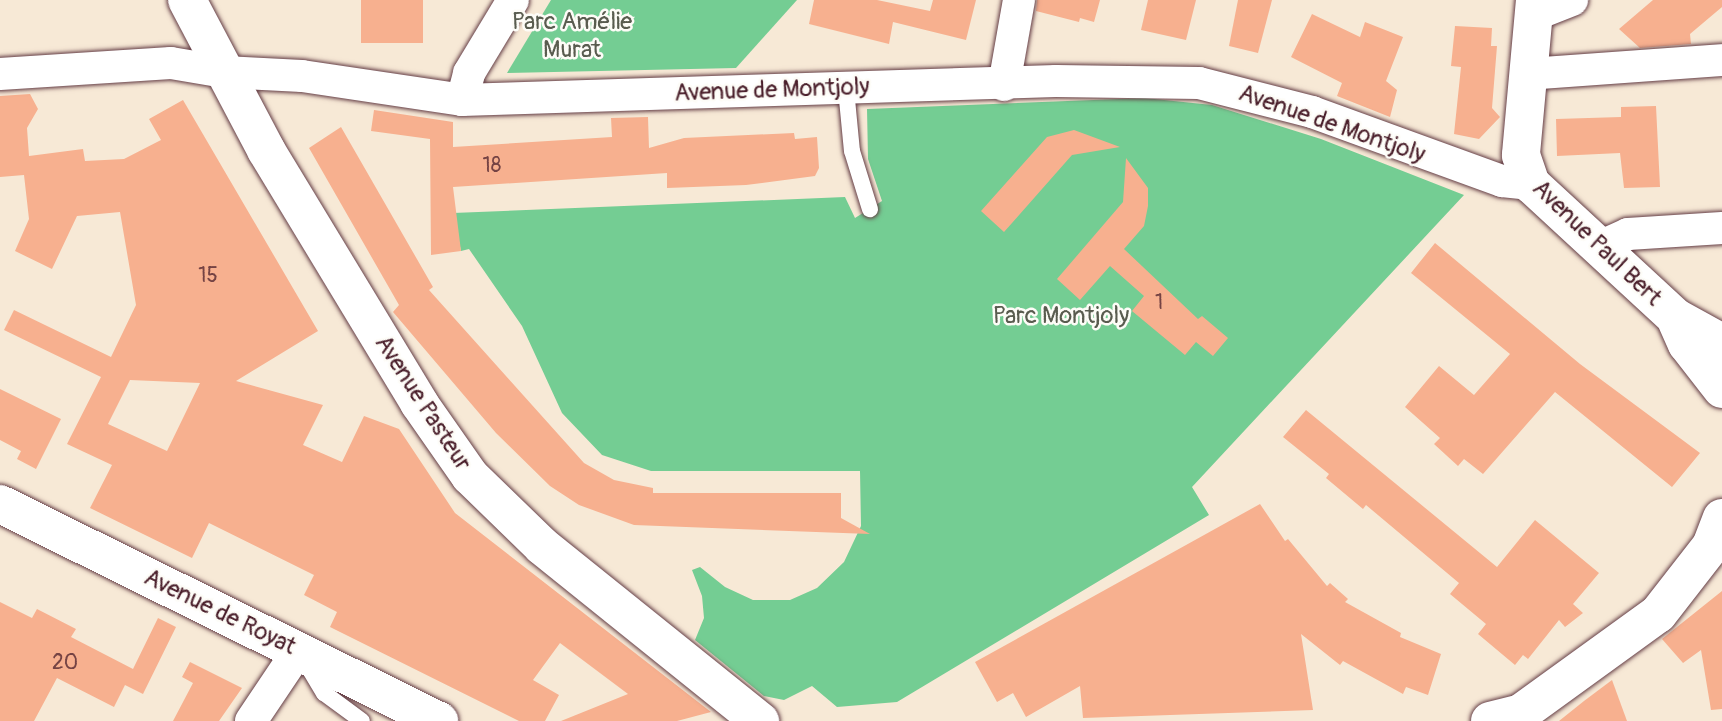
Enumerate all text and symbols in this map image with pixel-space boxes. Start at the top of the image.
park label: Parc Amélie Murat [512,8,632,64]
street label: Avenue de Montjoly [674,72,870,108]
street label: Avenue de Montjoly [1235,79,1429,169]
house number: 18 [483,153,501,179]
street label: Avenue Paul Bert [1526,174,1668,312]
house number: 15 [198,263,218,289]
house number: 1 [1155,290,1163,316]
park label: Parc Montjoly [993,302,1129,330]
street label: Avenue Pasteur [369,330,477,476]
street label: Avenue de Royat [139,563,301,661]
house number: 20 [52,650,78,676]

